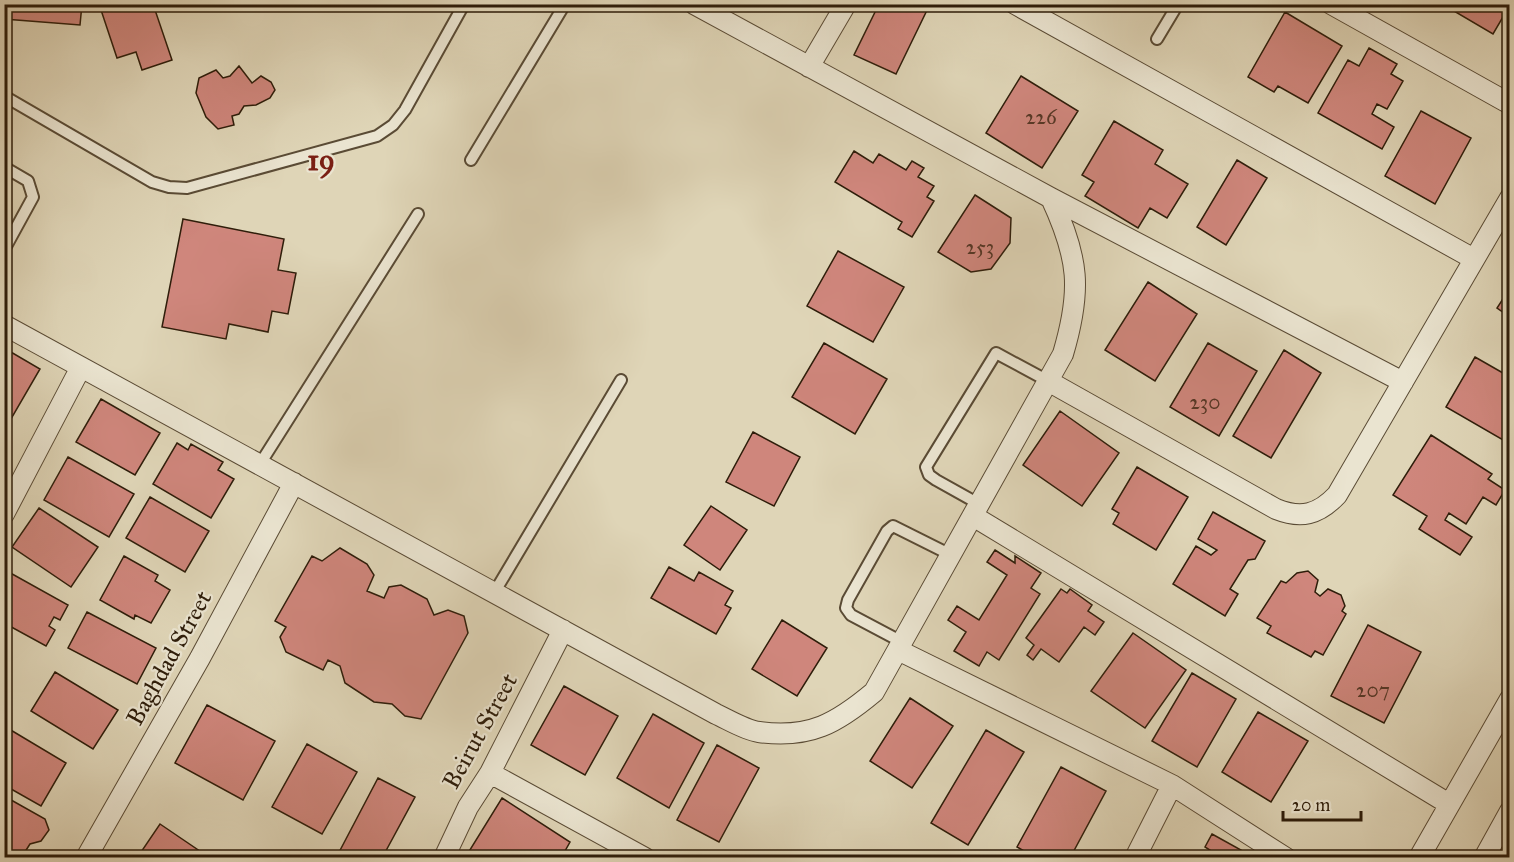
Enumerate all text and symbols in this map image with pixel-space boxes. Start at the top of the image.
house number: 226 [1025,104,1058,130]
district label: 19 [307,142,335,179]
house number: 253 [966,234,994,260]
house number: 230 [1190,389,1220,415]
street label: Baghdad Street [120,585,219,731]
street label: Beirut Street [436,667,524,794]
house number: 207 [1356,677,1390,703]
scale bar [1283,784,1361,822]
text: 20 m [1292,794,1330,816]

